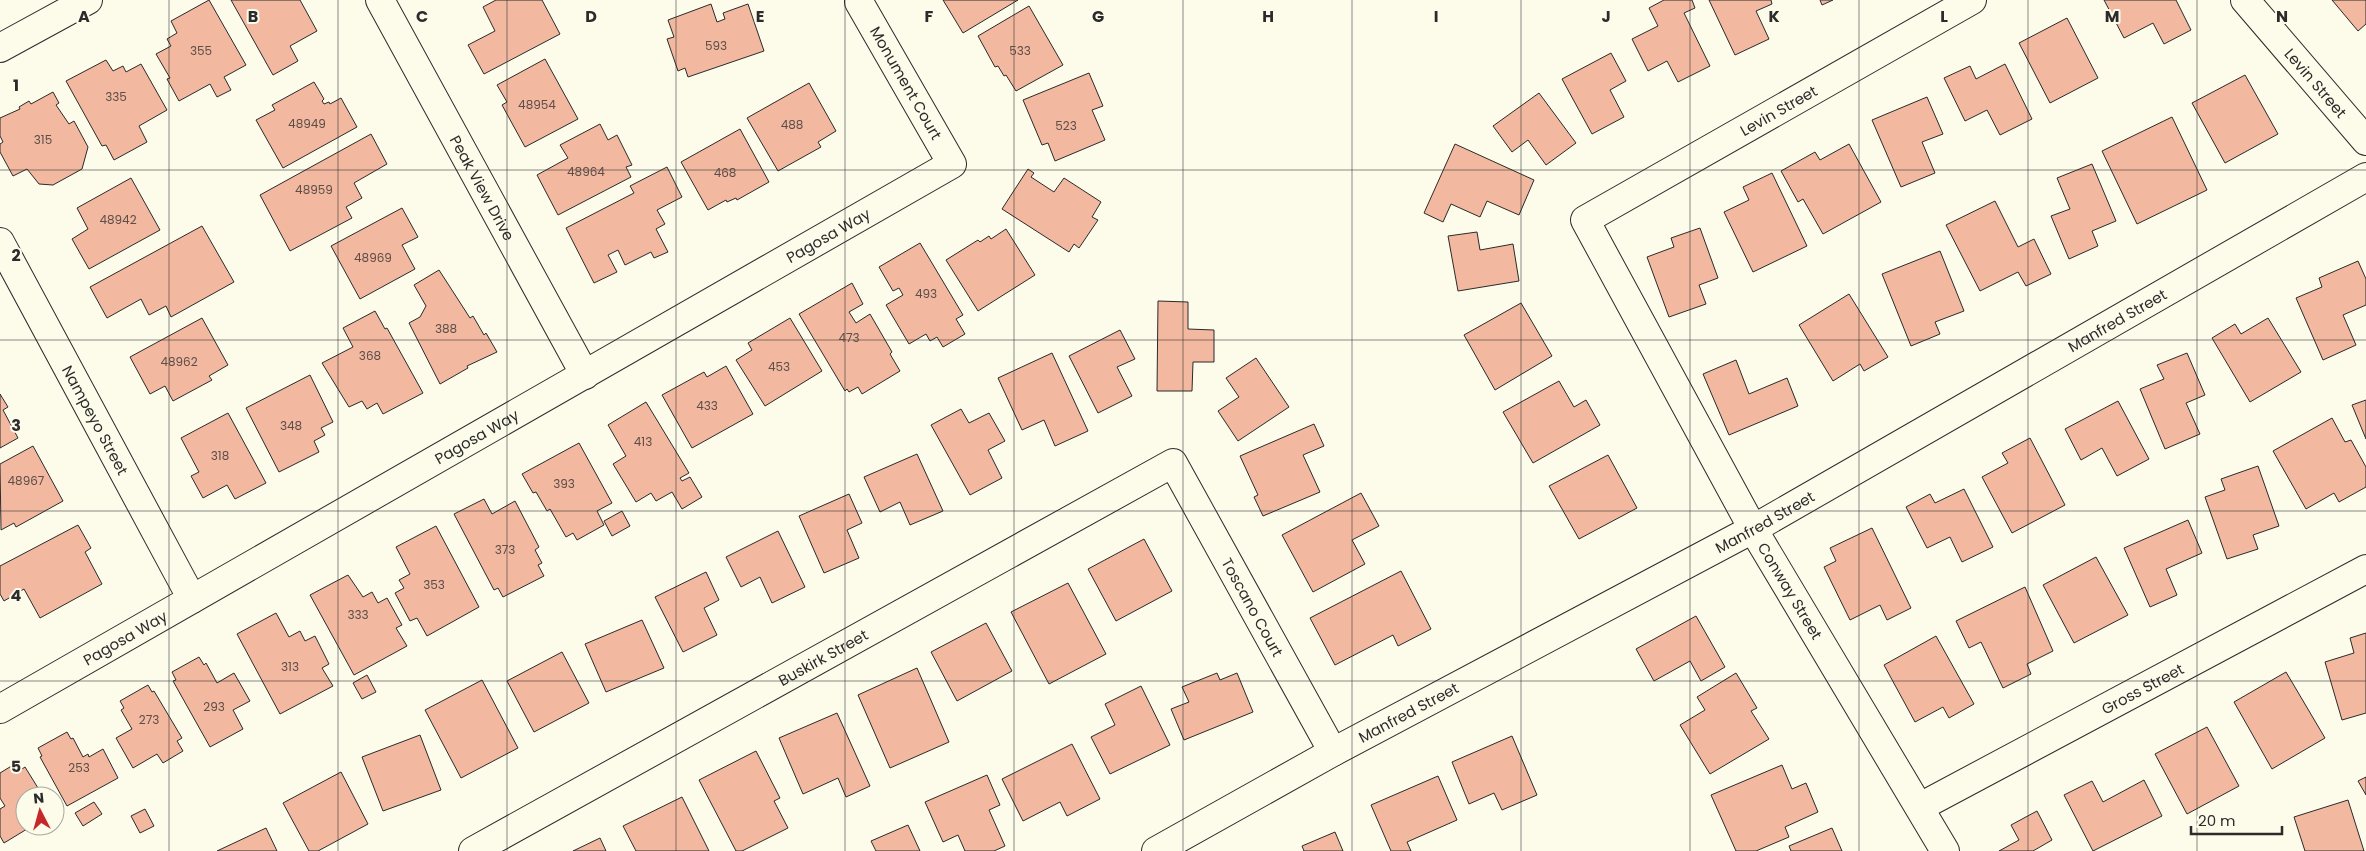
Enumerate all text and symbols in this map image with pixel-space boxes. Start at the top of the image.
text: A [78,5,90,28]
text: B [248,5,258,28]
text: C [416,5,428,28]
text: D [585,5,597,28]
text: E [756,5,764,28]
text: F [925,5,934,28]
text: G [1092,5,1104,28]
text: H [1262,5,1274,28]
text: I [1434,5,1438,28]
text: J [1601,5,1611,28]
text: K [1768,5,1780,28]
text: L [1940,5,1948,28]
text: M [2105,5,2119,28]
text: N [2276,5,2288,28]
street label: Monument Court [865,23,947,143]
house number: 593 [705,37,727,54]
house number: 355 [190,42,212,59]
house number: 533 [1009,42,1031,59]
street label: Levin Street [2280,43,2352,122]
text: 1 [13,74,19,97]
street label: Levin Street [1736,80,1821,140]
house number: 335 [105,88,127,105]
house number: 48954 [518,96,556,113]
house number: 48949 [288,115,326,132]
house number: 488 [781,116,803,133]
house number: 523 [1055,117,1077,134]
house number: 315 [34,131,52,148]
street label: Peak View Drive [445,131,520,244]
house number: 48964 [567,163,605,180]
house number: 468 [714,164,736,181]
house number: 48959 [295,181,333,198]
street label: Pagosa Way [782,202,874,267]
house number: 48942 [99,211,137,228]
text: 2 [11,244,21,267]
house number: 48969 [354,249,392,266]
street label: Manfred Street [2064,283,2170,357]
house number: 493 [915,285,937,302]
house number: 388 [435,320,457,337]
house number: 473 [838,329,860,346]
house number: 368 [359,347,381,364]
house number: 48962 [160,353,198,370]
house number: 453 [768,358,790,375]
street label: Nampeyo Street [58,361,134,478]
house number: 433 [696,397,718,414]
street label: Pagosa Way [431,404,523,469]
text: 3 [11,414,21,437]
house number: 348 [280,417,302,434]
house number: 413 [634,433,652,450]
house number: 318 [211,447,229,464]
house number: 48967 [8,472,45,489]
house number: 393 [553,475,575,492]
street label: Manfred Street [1711,486,1818,558]
street label: Conway Street [1753,539,1827,643]
house number: 373 [495,541,515,558]
street label: Toscano Court [1217,554,1289,660]
house number: 353 [423,576,445,593]
text: 4 [11,584,22,607]
street label: Pagosa Way [79,605,171,670]
house number: 333 [347,606,369,623]
street label: Buskirk Street [774,624,871,690]
house number: 313 [281,658,299,675]
street label: Gross Street [2097,658,2187,719]
street label: Manfred Street [1354,677,1462,747]
house number: 293 [203,698,225,715]
house number: 273 [139,711,159,728]
text: 5 [11,755,21,778]
house number: 253 [68,759,90,776]
north arrow [15,786,65,836]
text: N [32,788,45,809]
scale bar [2191,804,2282,836]
text: 20 m [2198,810,2236,831]

